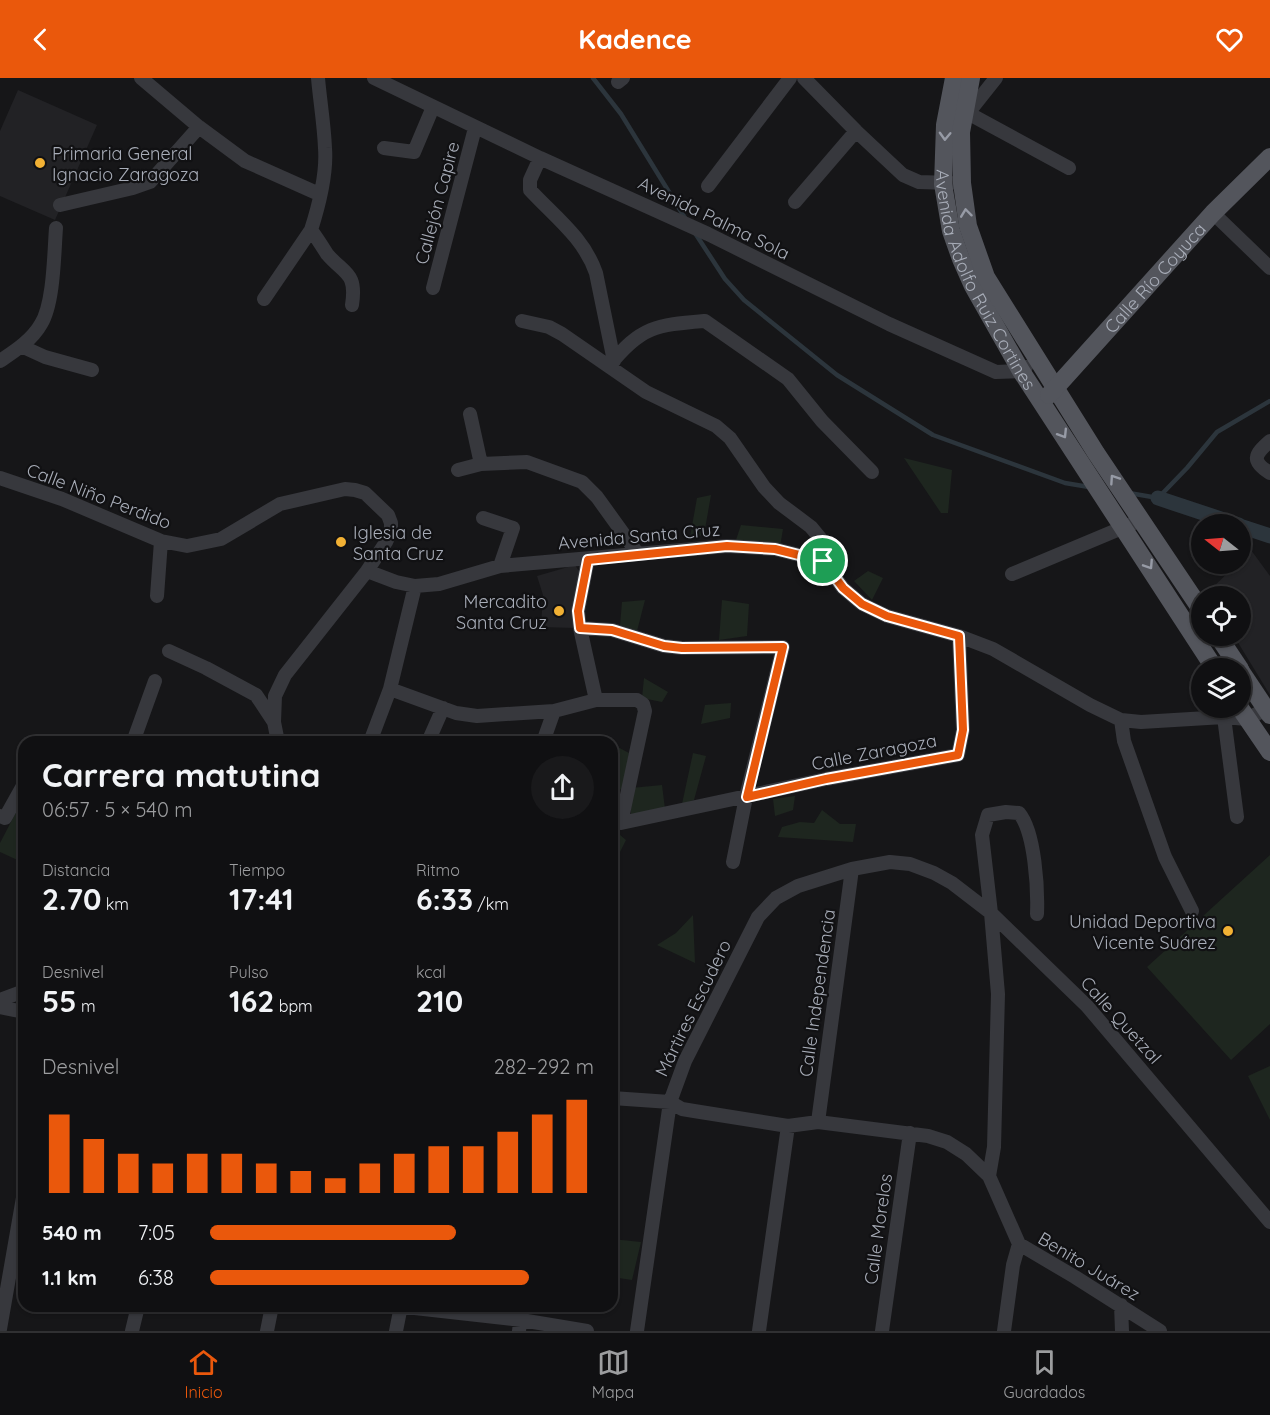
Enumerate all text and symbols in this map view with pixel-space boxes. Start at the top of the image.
text: Kadence [578,22,692,56]
icon: back [24,23,57,56]
icon: heart [1213,23,1246,56]
one-way arrow [938,131,951,140]
street label: Callejón Capire [410,139,464,267]
place label: Primaria General Ignacio Zaragoza [52,142,199,186]
marker: Primaria General Ignacio Zaragoza [33,156,47,170]
street label: Avenida Adolfo Ruiz Cortines [931,169,1042,394]
street label: Avenida Palma Sola [634,171,794,265]
one-way arrow [960,209,973,218]
street label: Calle Río Coyuca [1099,218,1210,338]
one-way arrow [1056,428,1067,439]
street label: Calle Niño Perdido [24,458,174,534]
one-way arrow [1110,475,1121,486]
north arrow [1191,514,1251,574]
map controls [1191,514,1251,718]
street label: Avenida Santa Cruz [557,517,721,555]
place label: Iglesia de Santa Cruz [353,521,444,565]
marker: Iglesia de Santa Cruz [334,535,348,549]
pin [797,535,848,586]
icon: arrive [806,544,839,577]
one-way arrow [1142,558,1153,569]
button: locate [1191,586,1251,646]
place label: Mercadito Santa Cruz [456,590,547,634]
marker: Mercadito Santa Cruz [552,604,566,618]
button: layers [1191,658,1251,718]
street label: Calle Zaragoza [809,729,939,775]
text: Carrera matutina [42,754,320,795]
button: share [531,756,594,819]
text: 06:57 · 5 × 540 m [42,797,193,822]
text: Distancia [42,860,110,880]
text: Tiempo [229,860,285,880]
text: Ritmo [416,860,460,880]
text: 2.70 [42,880,101,918]
text: 17:41 [229,880,294,918]
text: 6:33 [416,880,473,918]
text: km [101,894,129,914]
text: /km [473,894,509,914]
street label: Calle Independencia [794,908,840,1078]
place label: Unidad Deportiva Vicente Suárez [1069,910,1216,954]
marker: Unidad Deportiva Vicente Suárez [1221,924,1235,938]
street label: Mártires Escudero [650,936,736,1080]
text: Desnivel [42,962,104,982]
text: Pulso [229,962,268,982]
text: kcal [416,962,446,982]
street label: Calle Quetzal [1076,971,1166,1069]
text: 55 [42,982,77,1020]
text: 162 [229,982,274,1020]
text: 210 [416,982,463,1020]
text: m [77,996,96,1016]
text: bpm [274,996,313,1016]
text: Desnivel [42,1054,119,1079]
text: 282–292 m [494,1054,594,1079]
street label: Calle Morelos [859,1172,897,1286]
text: 540 m [42,1220,102,1245]
text: 7:05 [138,1220,175,1245]
street label: Benito Juárez [1034,1227,1144,1305]
text: 1.1 km [42,1265,97,1290]
text: 6:38 [138,1265,174,1290]
tab: Inicio [185,1346,223,1402]
tab: Mapa [592,1346,634,1402]
tab: Guardados [1003,1346,1085,1402]

